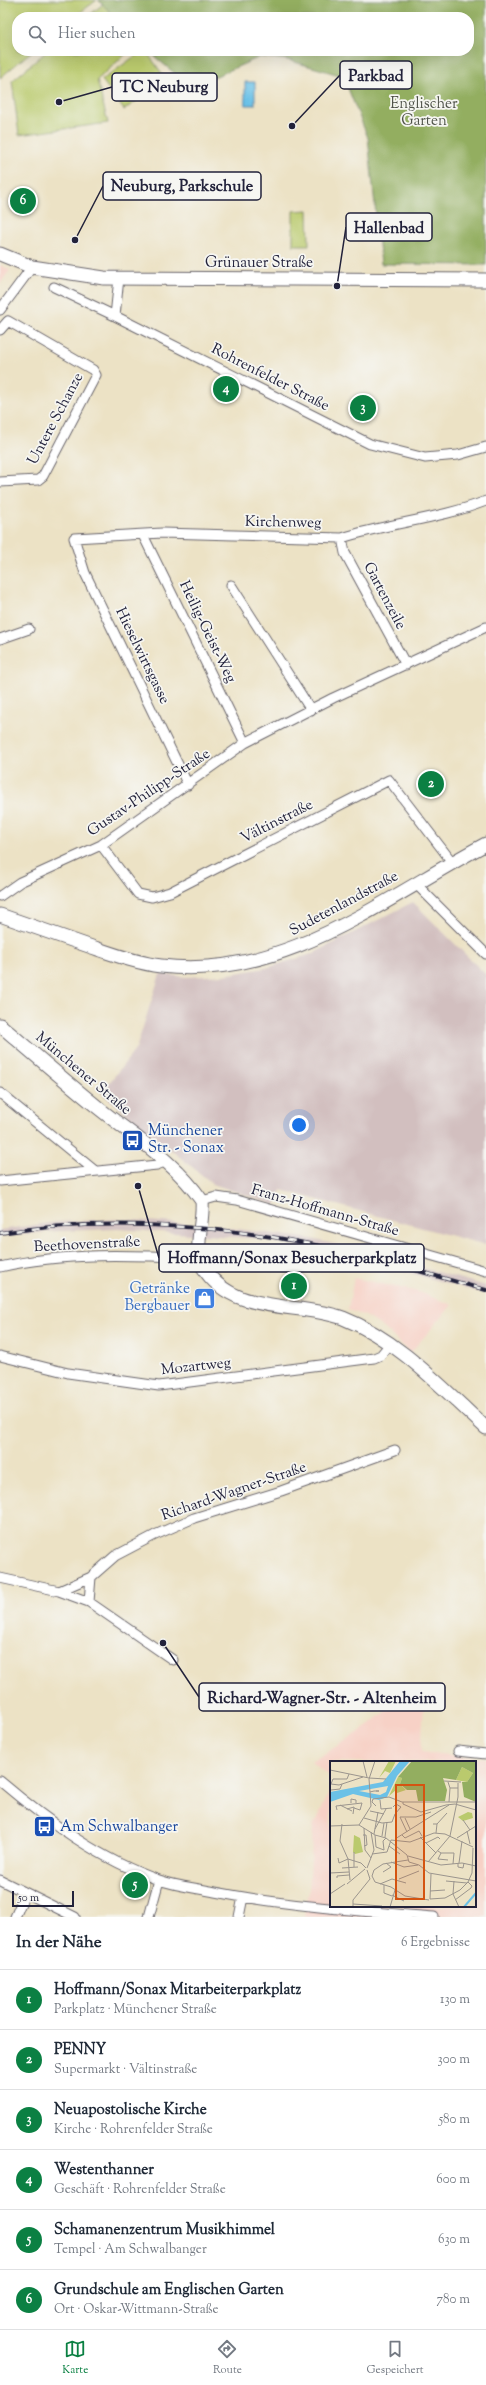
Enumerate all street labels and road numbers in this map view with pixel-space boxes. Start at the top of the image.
street label: Grünauer Straße [205,253,313,274]
street label: Rohrenfelder Straße [207,339,333,417]
street label: Untere Schanze [23,369,89,469]
street label: Kirchenweg [245,512,321,534]
street label: Gartenzeile [357,559,411,633]
street label: Heilig-Geist-Weg [173,577,241,687]
street label: Hieselwirtsgasse [110,604,174,708]
street label: Gustav-Philipp-Straße [83,744,215,842]
street label: Vältinstraße [237,795,317,849]
street label: Sudetenlandstraße [286,866,402,942]
street label: Münchener Straße [31,1028,135,1120]
street label: Franz-Hoffmann-Straße [249,1180,401,1242]
street label: Beethovenstraße [33,1232,141,1258]
street label: Mozartweg [160,1353,232,1381]
street label: Richard-Wagner-Straße [159,1457,309,1527]

